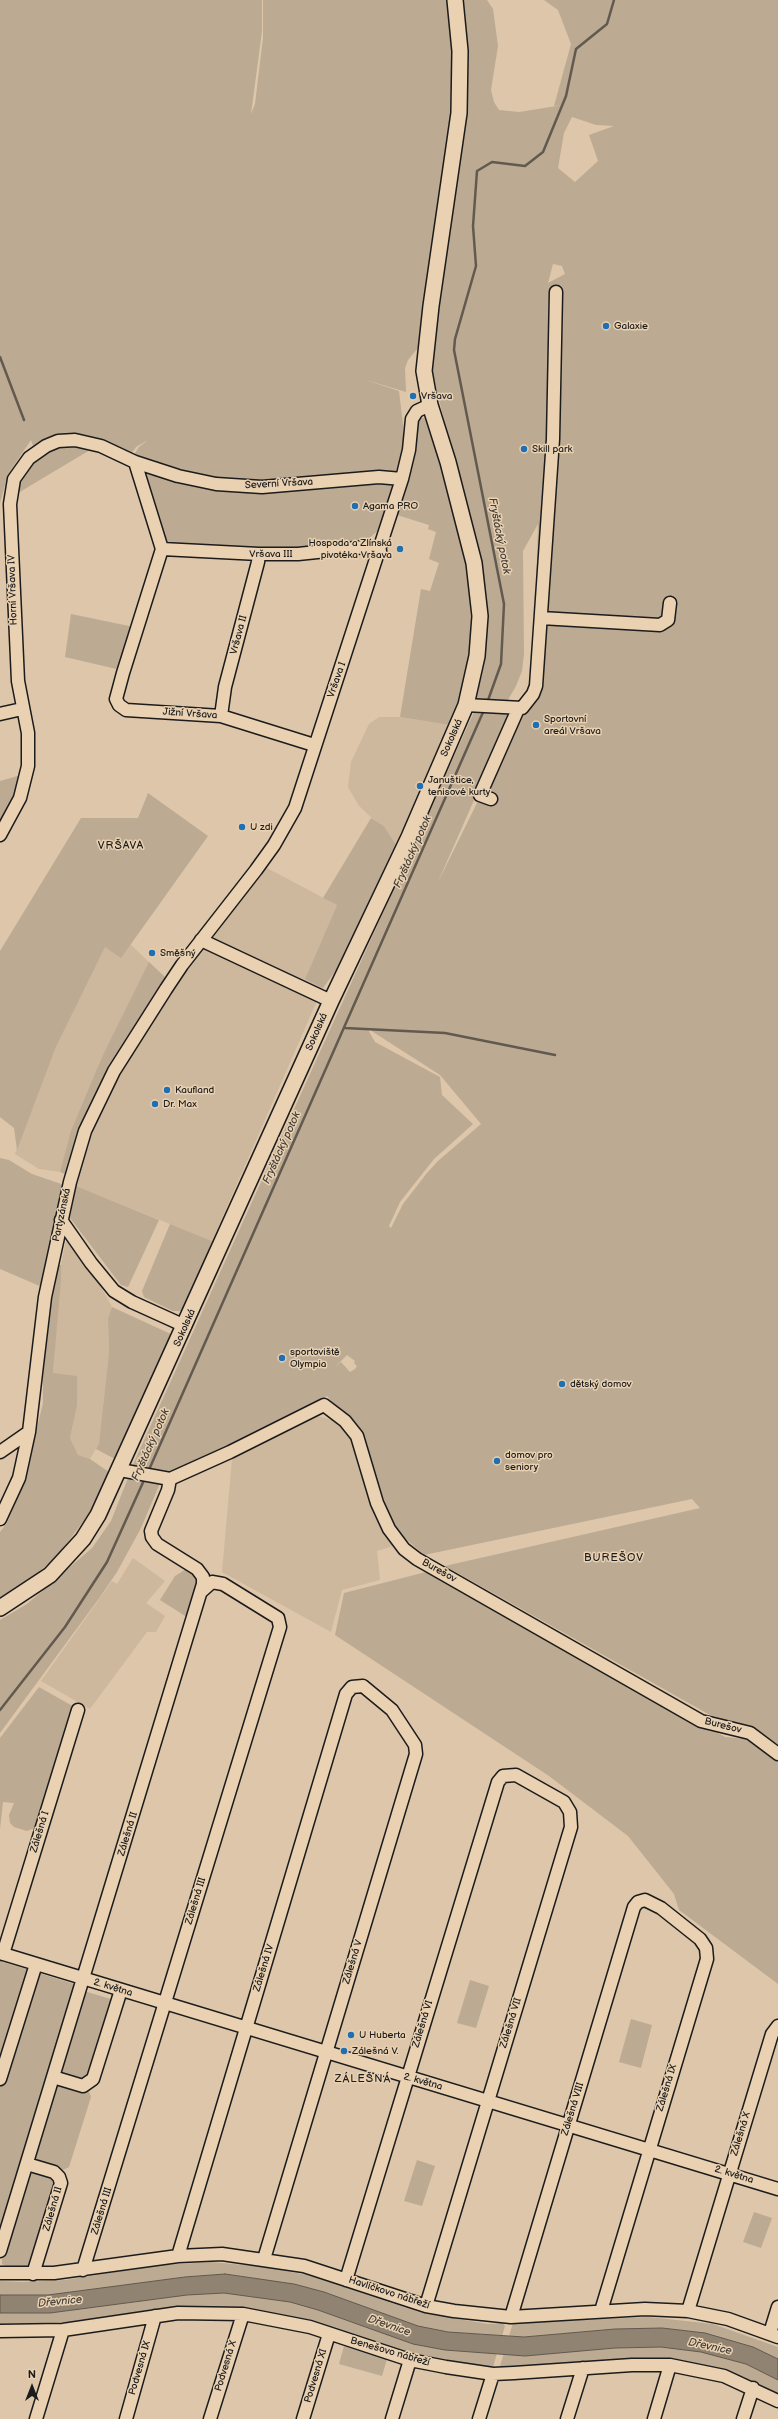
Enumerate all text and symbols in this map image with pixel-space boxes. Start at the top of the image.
place label: Galaxie [614,320,648,332]
marker: Galaxie [601,321,611,331]
place label: Vršava [421,390,452,402]
marker: Vršava [408,391,418,401]
place label: Skill park [532,443,572,455]
marker: Skill park [519,444,529,454]
street label: Severní Vršava [245,476,313,492]
water label: Fryštácký potok [485,497,513,575]
place label: Agama PRO [363,500,418,512]
marker: Agama PRO [350,501,360,511]
place label: Hospoda a Zlínská pivotéka Vršava [308,537,392,560]
marker: Hospoda a Zlínská pivotéka Vršava [395,544,405,554]
street label: Vršava III [249,548,293,560]
street label: Horní Vršava IV [6,554,20,626]
street label: Vršava II [228,614,250,656]
street label: Vršava I [325,660,349,700]
street label: Jižní Vršava [162,706,218,722]
place label: Sportovní areál Vršava [544,713,601,736]
street label: Sokolská [438,717,466,759]
marker: Sportovní areál Vršava [531,720,541,730]
place label: Januštice, tenisové kurty [428,774,490,798]
marker: Januštice, tenisové kurty [415,781,425,791]
water label: Fryštácký potok [391,814,435,890]
place label: U zdi [250,821,273,833]
marker: U zdi [237,822,247,832]
district label: VRŠAVA [98,839,144,853]
place label: Směšný [160,947,196,959]
marker: Směšný [147,948,157,958]
street label: Sokolská [303,1011,331,1053]
place label: Kaufland [175,1084,214,1096]
marker: Kaufland [162,1085,172,1095]
place label: Dr. Max [163,1098,197,1110]
marker: Dr. Max [150,1099,160,1109]
water label: Fryštácký potok [260,1110,304,1186]
street label: Partyzánská [51,1187,73,1243]
street label: Sokolská [171,1307,199,1349]
place label: sportoviště Olympia [290,1346,340,1370]
marker: sportoviště Olympia [277,1353,287,1363]
place label: dětský domov [570,1378,632,1390]
marker: dětský domov [557,1379,567,1389]
water label: Fryštácký potok [129,1407,173,1483]
place label: domov pro seniory [505,1449,553,1472]
marker: domov pro seniory [492,1456,502,1466]
district label: BUREŠOV [584,1551,644,1565]
street label: Burešov [420,1557,458,1585]
street label: Burešov [703,1716,743,1736]
street label: Zálešná I [28,1810,52,1854]
street label: Zálešná II [116,1810,140,1858]
street label: Zálešná III [183,1876,209,1926]
street label: Zálešná V [341,1938,365,1986]
street label: Zálešná IV [251,1943,277,1993]
street label: 2. května [92,1976,134,2000]
street label: Zálešná VII [498,1996,524,2050]
street label: Zálešná VI [410,1999,436,2049]
place label: U Huberta [359,2029,406,2041]
marker: U Huberta [346,2030,356,2040]
place label: Zálešná V. [352,2045,398,2057]
marker: Zálešná V. [339,2046,349,2056]
street label: Zálešná IX [654,2063,680,2113]
street label: 2. května [402,2071,444,2093]
district label: ZÁLEŠNÁ [335,2072,391,2086]
street label: Zálešná VIII [559,2081,587,2137]
street label: Zálešná X [729,2111,753,2157]
street label: 2. května [713,2163,755,2187]
street label: Zálešná II [41,2185,65,2233]
street label: Zálešná III [89,2186,115,2236]
street label: Havlíčkovo nábřeží [347,2274,431,2312]
water label: Dřevnice [37,2293,83,2311]
water label: Dřevnice [366,2313,412,2339]
street label: Benešovo nábřeží [349,2335,431,2369]
water label: Dřevnice [687,2336,733,2358]
street label: Podvesná X [213,2339,239,2393]
street label: Podvesná IX [127,2340,153,2396]
street label: Podvesná XI [302,2348,330,2404]
north arrow [12,2367,52,2407]
text: N [28,2368,36,2381]

